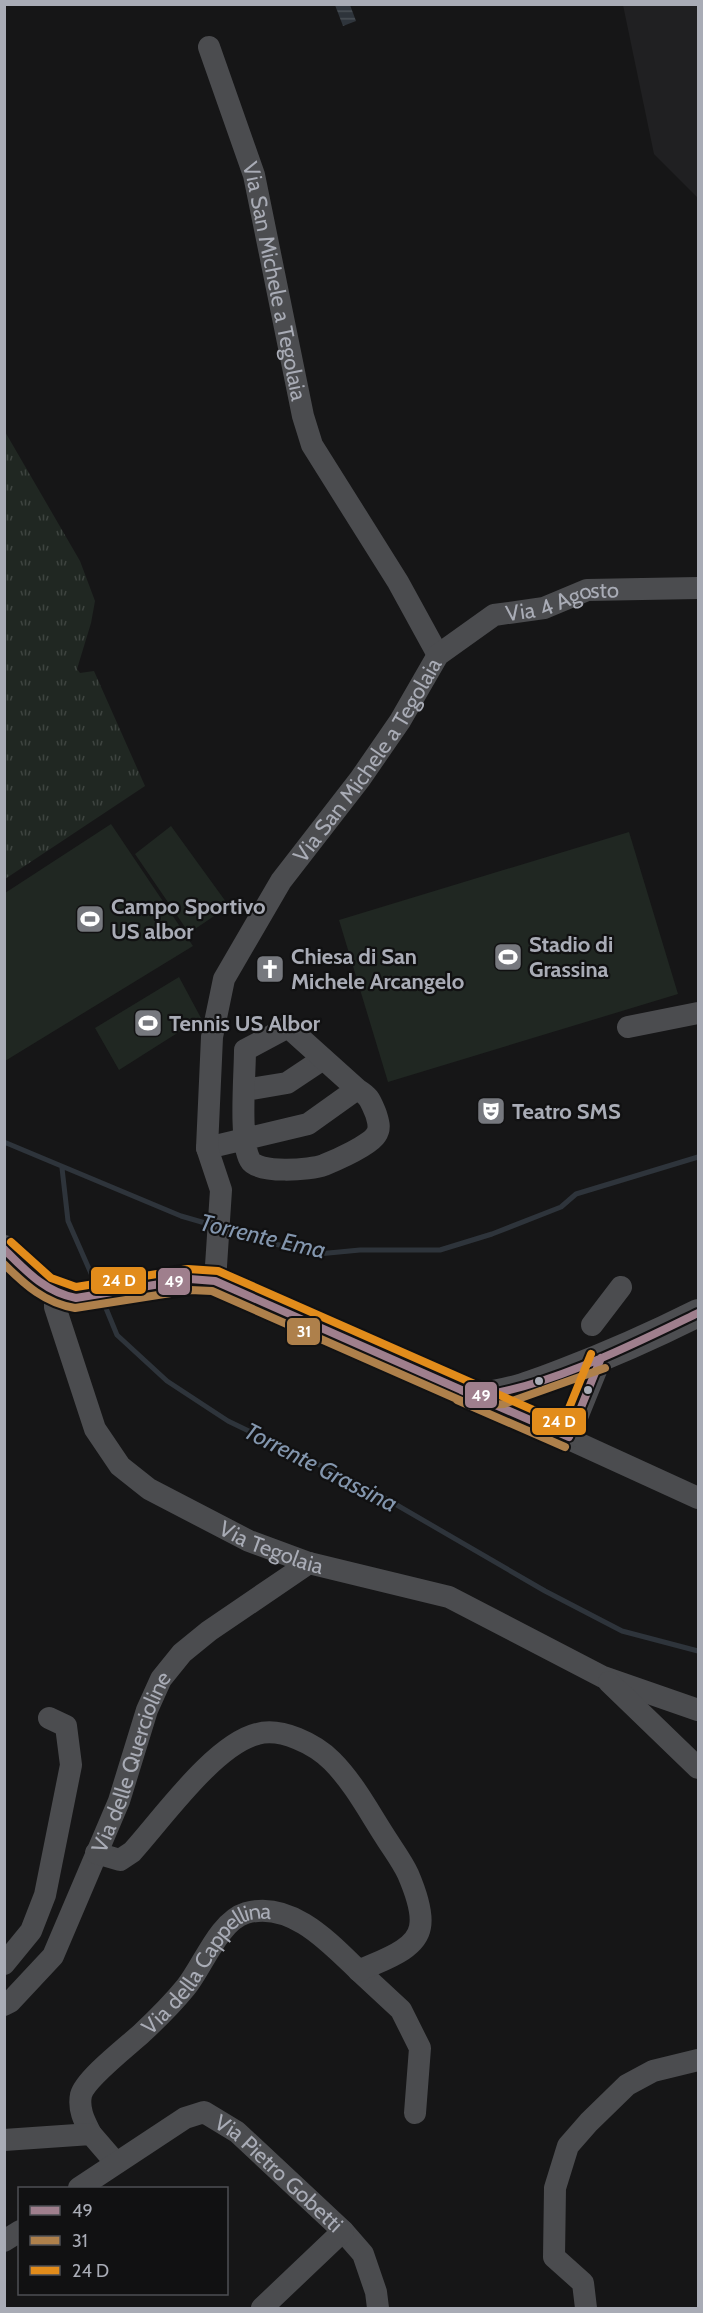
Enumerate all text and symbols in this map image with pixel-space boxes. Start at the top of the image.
street label: Via San Michele a Tegolaia [237,158,313,403]
street label: Via 4 Agosto [504,576,619,627]
street label: Via San Michele a Tegolaia [287,653,447,868]
place label: Campo Sportivo US albor [111,893,266,945]
sports icon: Campo Sportivo US albor [74,903,106,935]
place label: Stadio di Grassina [529,931,613,983]
sports icon: Stadio di Grassina [492,941,524,973]
place label: Chiesa di San Michele Arcangelo [291,943,464,995]
church icon: Chiesa di San Michele Arcangelo [254,953,286,985]
sports icon: Tennis US Albor [132,1007,164,1039]
place label: Tennis US Albor [169,1010,321,1037]
theatre icon: Teatro SMS [475,1095,507,1127]
place label: Teatro SMS [512,1098,621,1125]
water label: Torrente Ema [197,1207,329,1265]
line badge: 24 D [90,1266,147,1295]
line badge: 49 [157,1267,191,1296]
text: 24 D [102,1271,136,1290]
text: 49 [165,1272,183,1291]
line badge: 31 [286,1317,321,1346]
text: 31 [297,1322,311,1341]
unlabelled marker [533,1375,545,1387]
line badge: 49 [464,1381,498,1409]
unlabelled marker [582,1384,594,1396]
text: 49 [472,1386,490,1405]
line badge: 24 D [531,1407,587,1436]
text: 24 D [542,1412,576,1431]
water label: Torrente Grassina [240,1416,402,1518]
street label: Via Tegolaia [215,1514,326,1580]
street label: Via delle Quercioline [85,1665,176,1857]
street label: Via della Cappellina [136,1897,272,2040]
street label: Via Pietro Gobetti [210,2108,349,2238]
legend [18,2187,228,2295]
text: 49 [72,2200,93,2222]
text: 31 [72,2230,88,2252]
text: 24 D [72,2260,109,2282]

